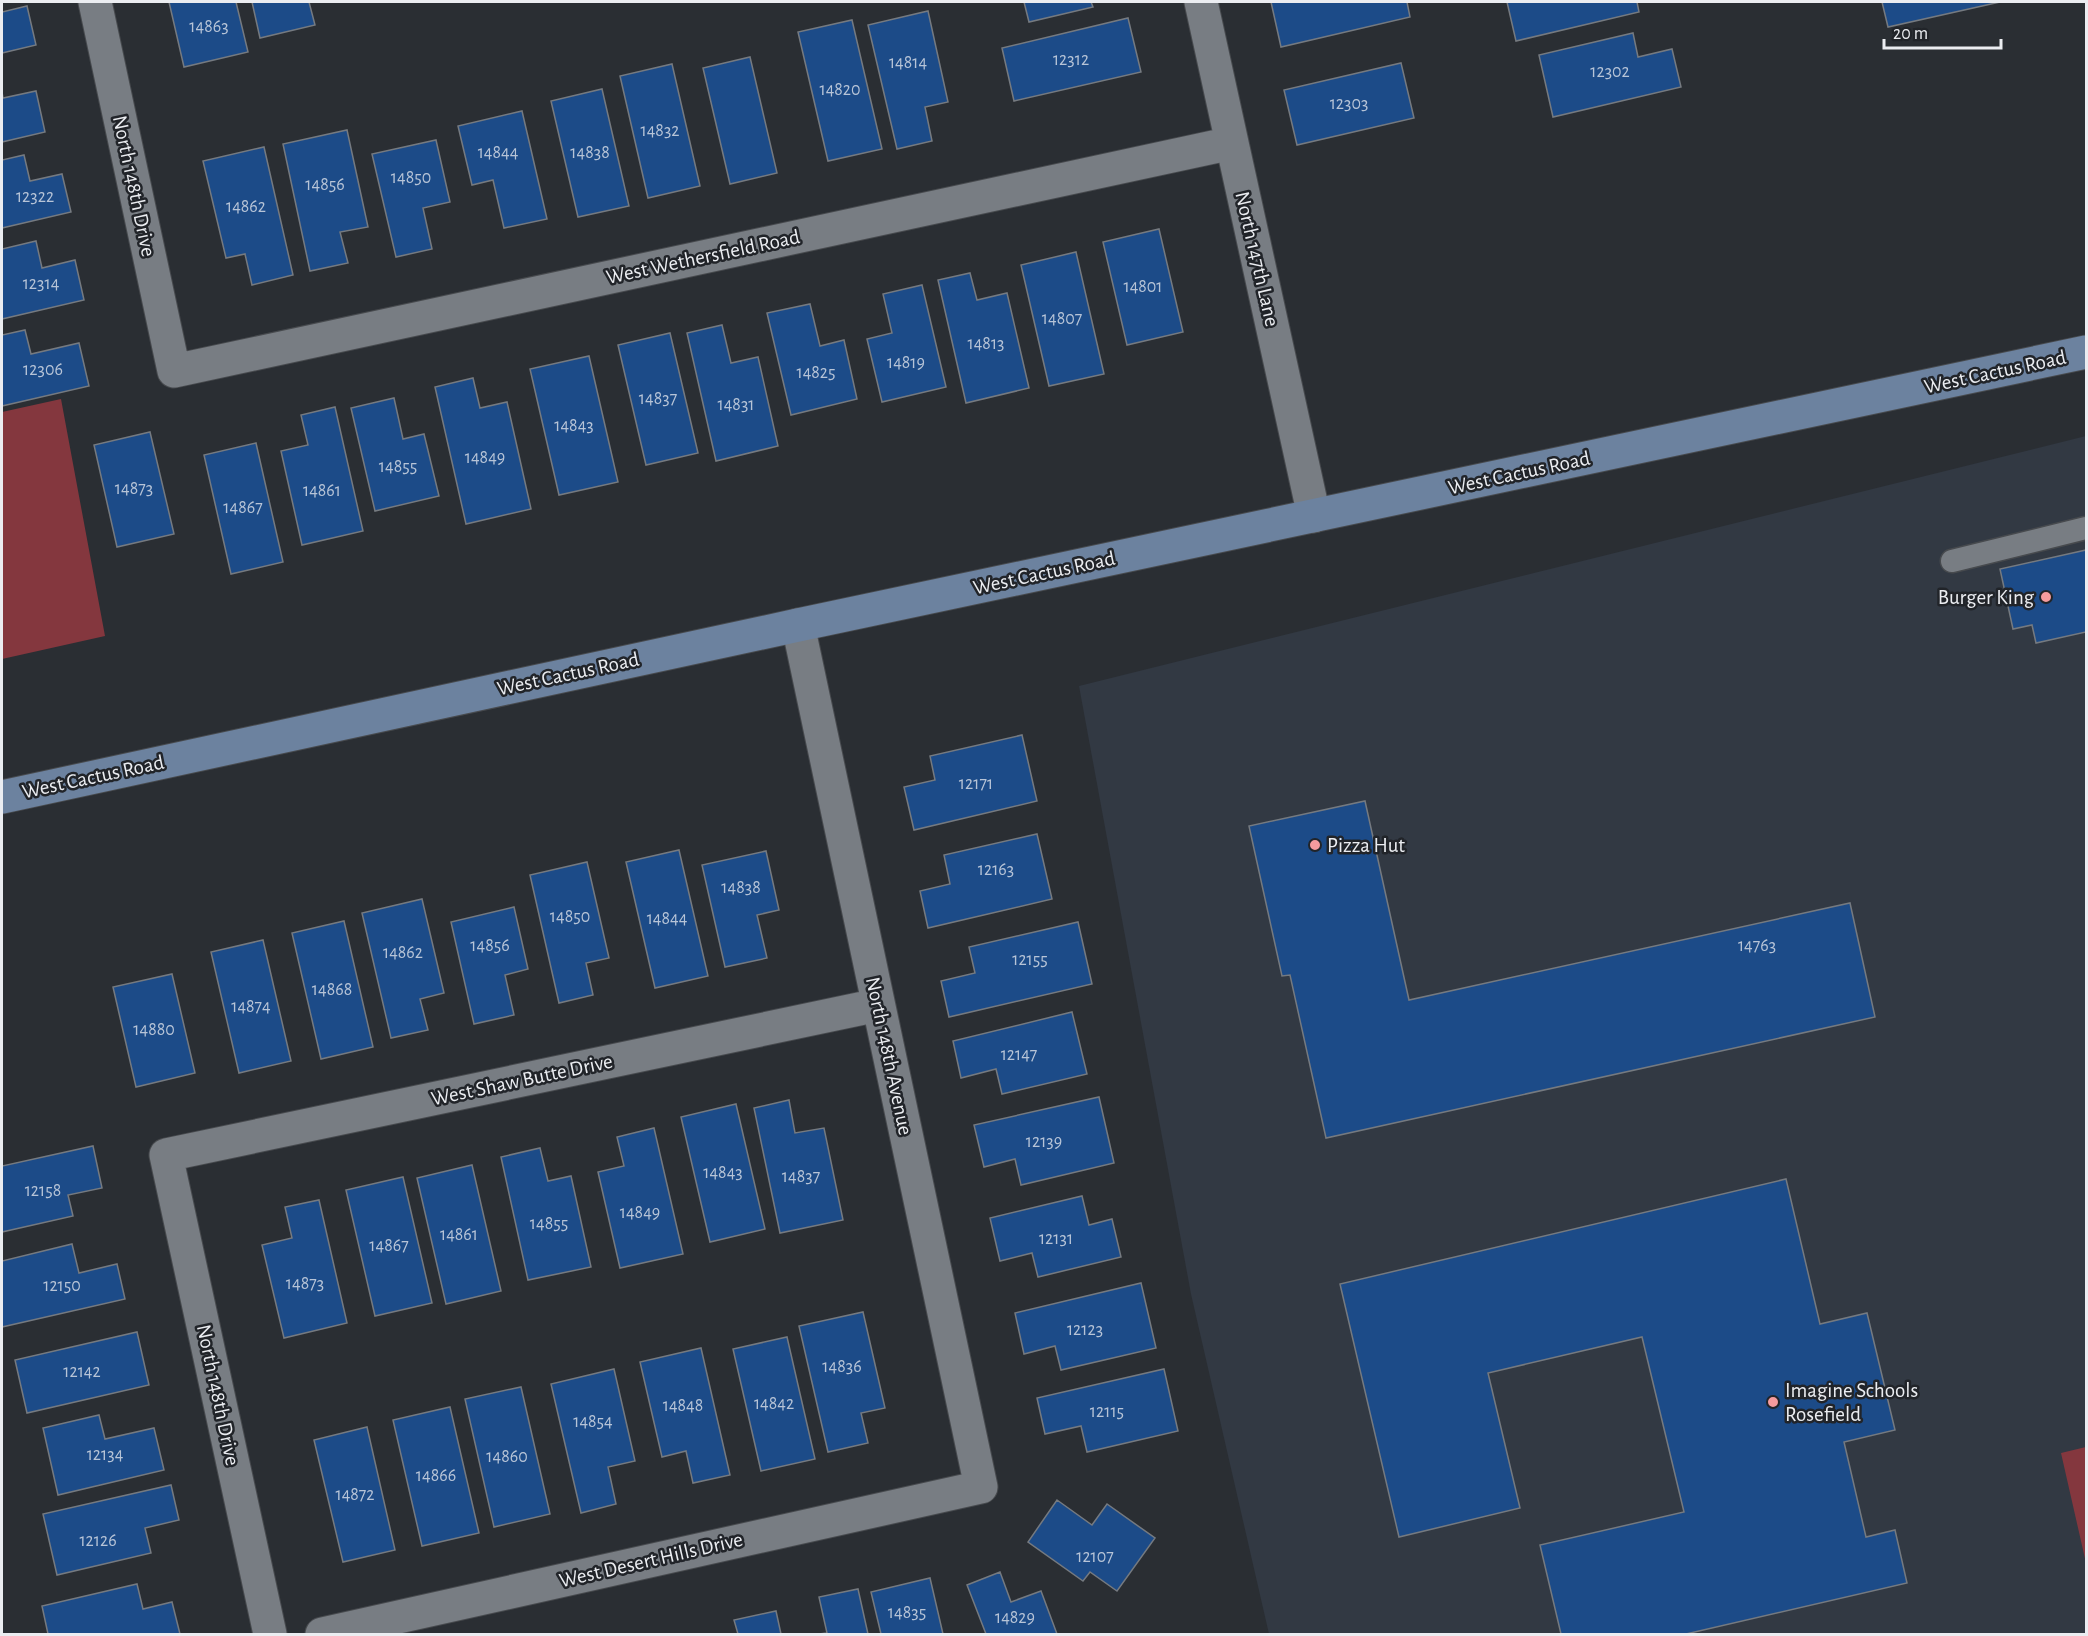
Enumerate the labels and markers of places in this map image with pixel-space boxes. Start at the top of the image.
place label: Burger King [1938,587,2035,608]
marker: Burger King [2039,590,2053,604]
place label: Pizza Hut [1327,835,1405,856]
marker: Pizza Hut [1308,838,1322,852]
place label: Imagine Schools Rosefield [1785,1380,1918,1425]
marker: Imagine Schools Rosefield [1766,1395,1780,1409]

